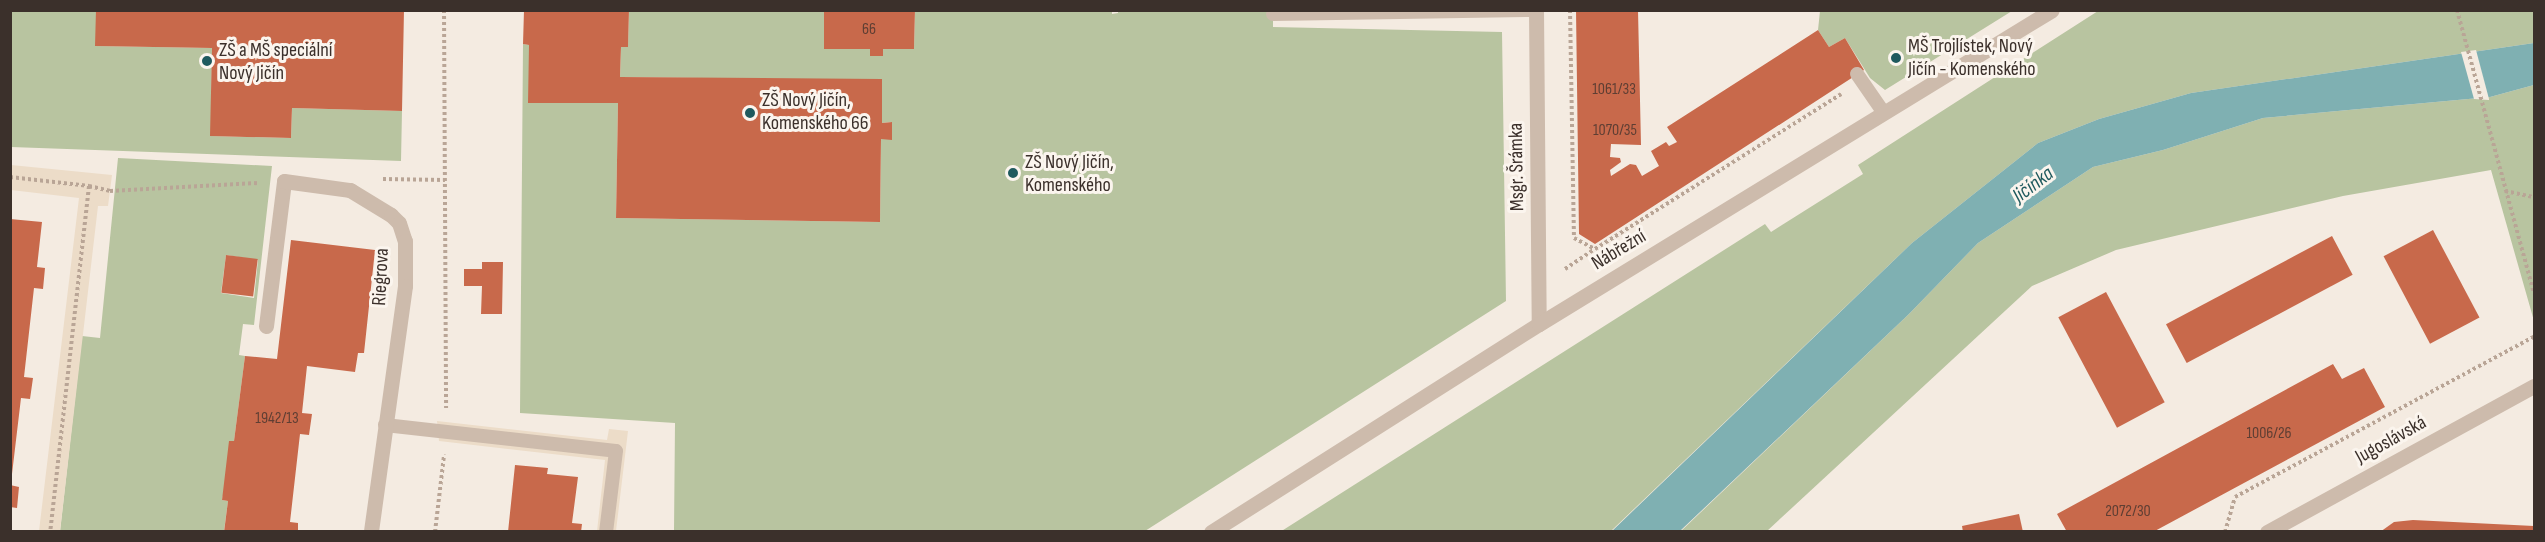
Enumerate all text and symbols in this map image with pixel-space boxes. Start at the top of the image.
house number: 66 [862,20,876,40]
place label: MŠ Trojlístek, Nový Jičín - Komenského [1908,34,2036,81]
place label: ZŠ a MŠ speciální Nový Jičín [219,38,332,85]
marker: MŠ Trojlístek, Nový Jičín - Komenského [1889,51,1903,65]
marker: ZŠ a MŠ speciální Nový Jičín [200,54,214,68]
house number: 1061/33 [1592,80,1636,100]
place label: ZŠ Nový Jičín, Komenského 66 [762,89,869,136]
marker: ZŠ Nový Jičín, Komenského 66 [743,106,757,120]
house number: 1070/35 [1593,121,1637,141]
street label: Msgr. Šrámka [1504,123,1530,211]
place label: ZŠ Nový Jičín, Komenského [1025,150,1114,197]
water label: Jičínka [2007,161,2059,209]
marker: ZŠ Nový Jičín, Komenského [1006,166,1020,180]
street label: Nábřežní [1587,224,1651,276]
street label: Riegrova [368,248,394,306]
house number: 1942/13 [255,409,299,429]
street label: Jugoslávská [2351,411,2431,469]
house number: 1006/26 [2246,424,2292,444]
house number: 2072/30 [2105,502,2151,522]

